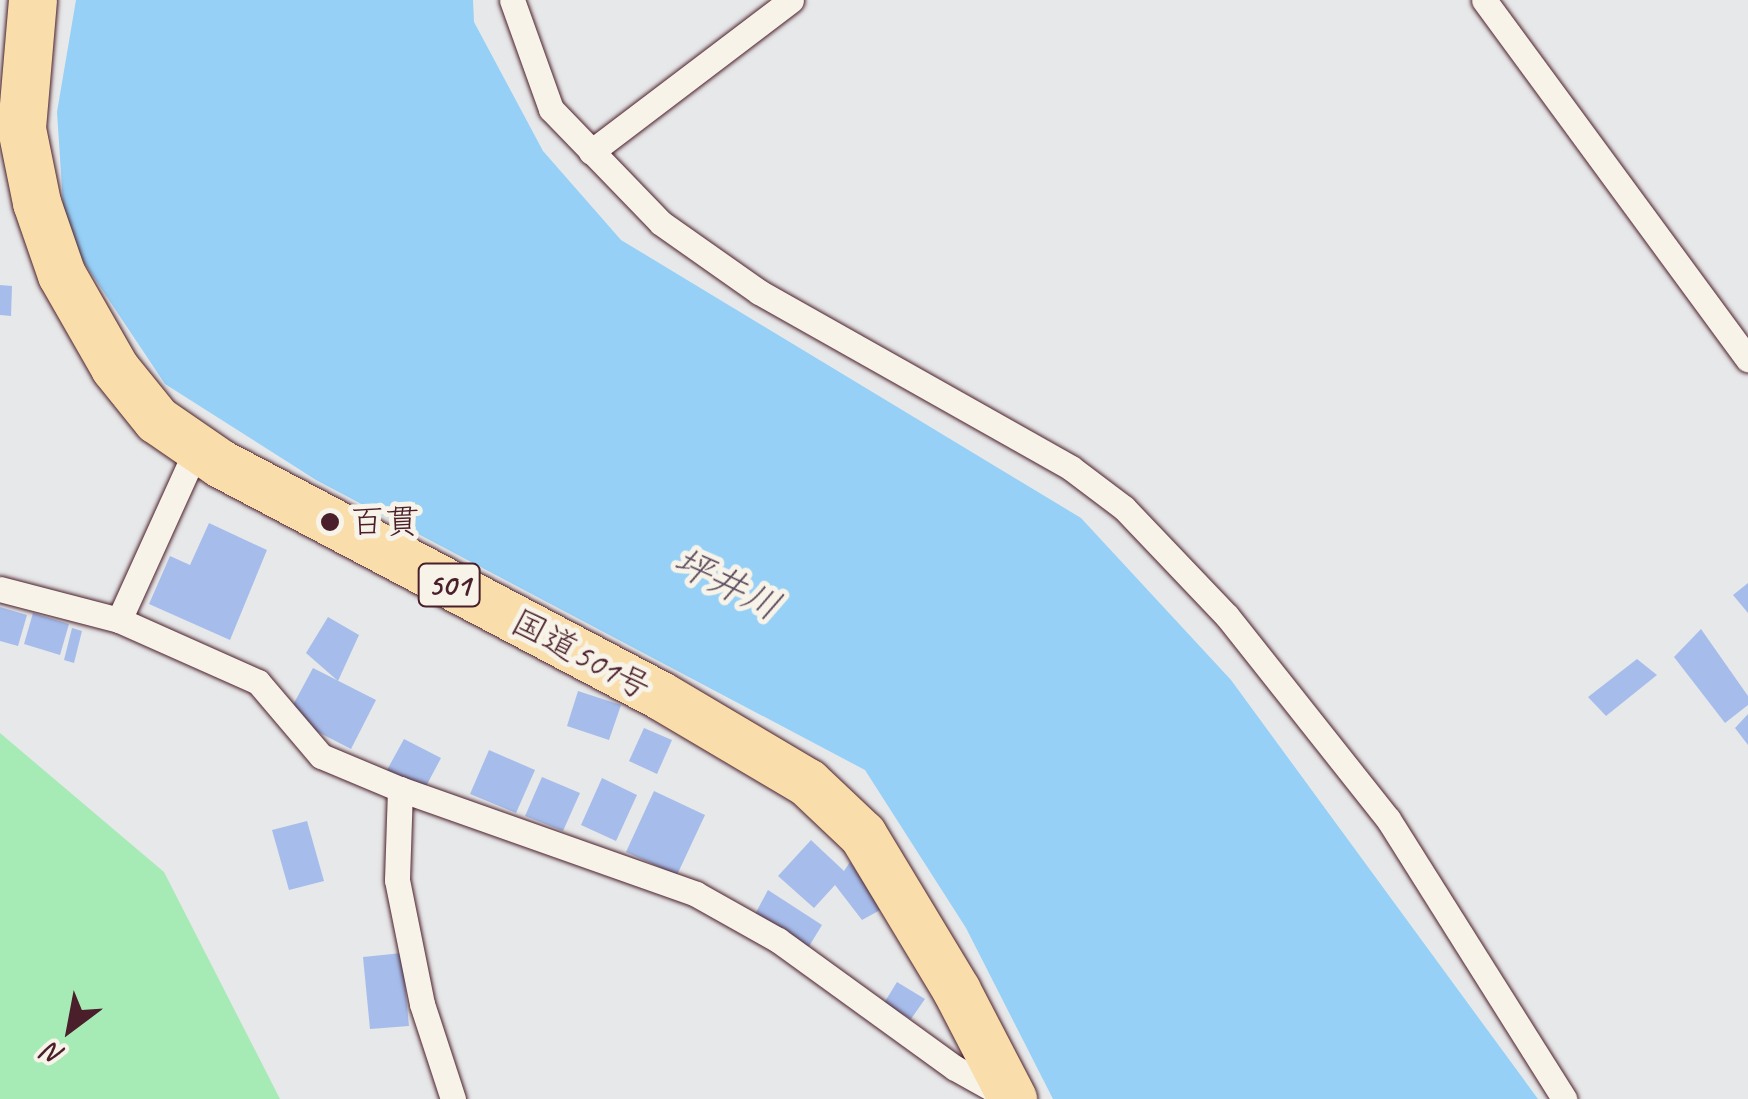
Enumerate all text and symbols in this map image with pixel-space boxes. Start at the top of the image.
place label: 百貫 [350,501,420,543]
marker: 百貫 [319,511,341,533]
water label: 坪井川 [666,538,788,630]
road number: 501 [416,558,482,612]
street label: 国道501号 [504,601,658,709]
north arrow [20,979,120,1079]
text: N [37,1035,70,1074]

